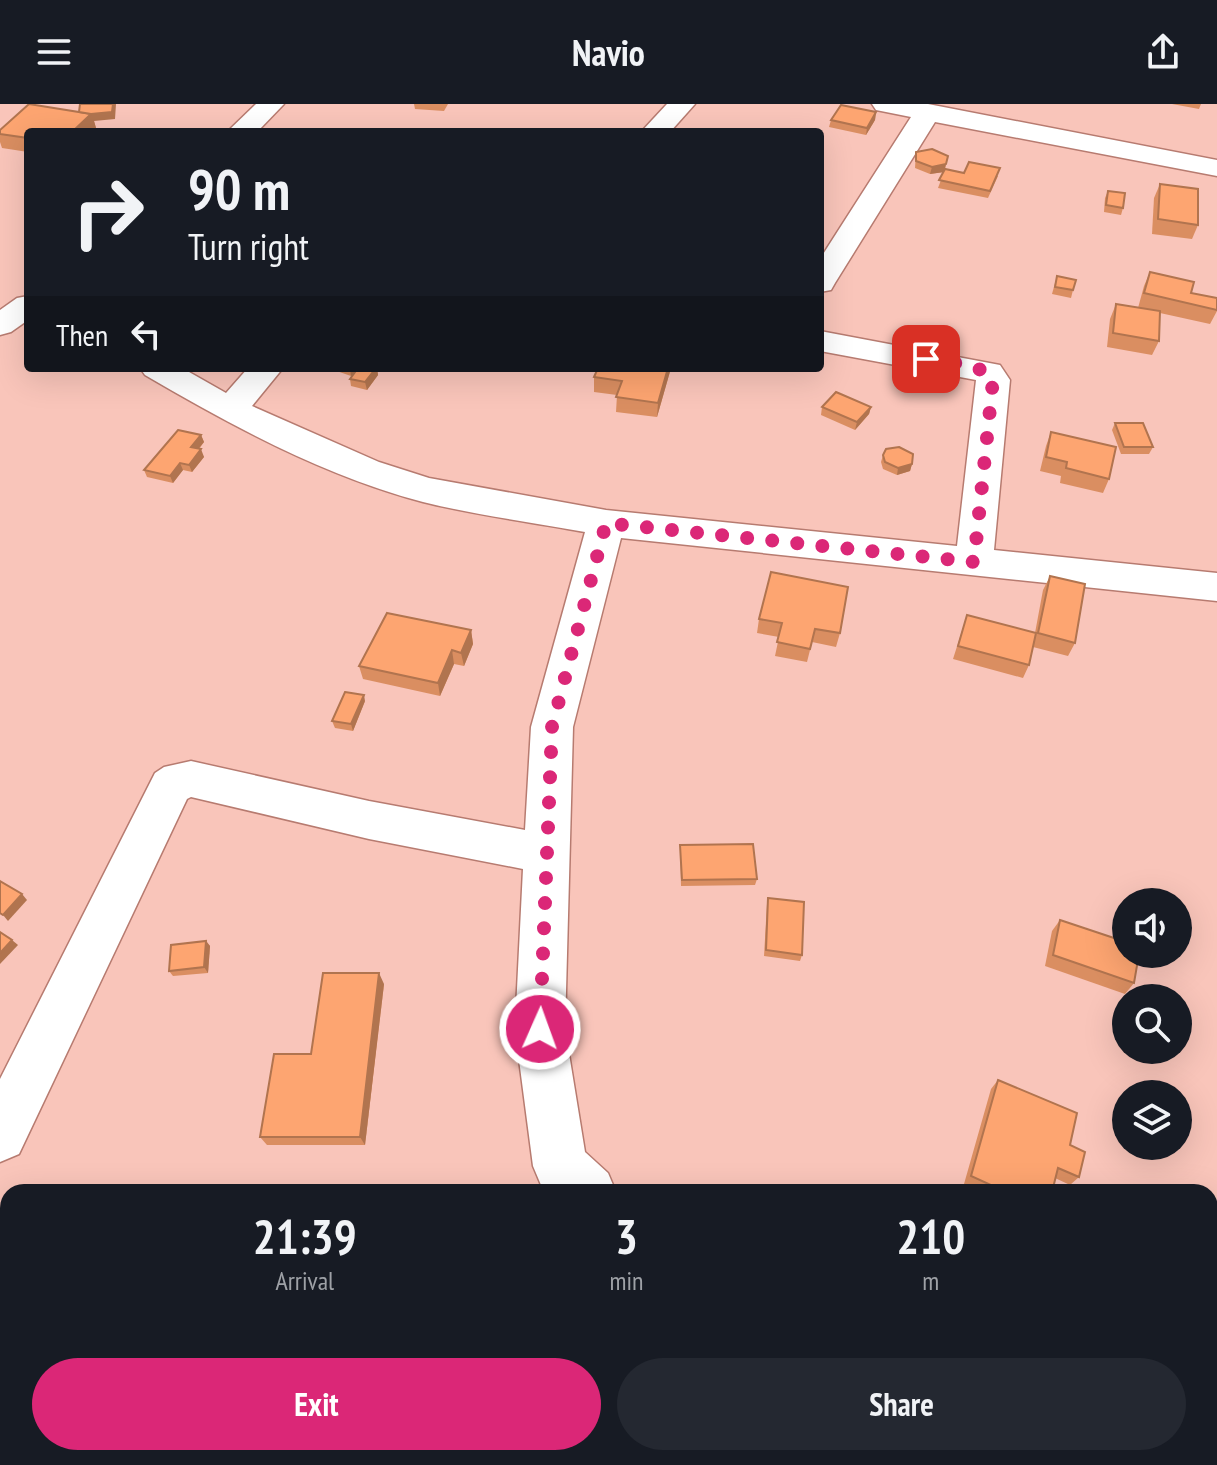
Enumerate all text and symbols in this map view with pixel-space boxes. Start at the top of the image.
text: Navio [572,29,645,76]
icon: menu [32,30,76,74]
icon: share [1141,30,1185,74]
text: 90 m [188,153,290,225]
icon: right [56,160,160,264]
text: Turn right [188,223,309,270]
icon: left [124,312,168,356]
text: Then [56,315,108,354]
pin [892,325,960,393]
icon: arrive [904,337,948,381]
map controls [1112,888,1192,1160]
button: sound [1112,888,1192,968]
button: search [1112,984,1192,1064]
position arrow [498,987,582,1071]
button: layers [1112,1080,1192,1160]
text: 21:39 [253,1205,357,1267]
text: 3 [615,1205,638,1267]
text: 210 [896,1205,965,1267]
text: Arrival [275,1264,334,1297]
text: min [609,1264,643,1297]
text: m [922,1264,939,1297]
button: Exit [32,1358,601,1450]
button: Share [617,1358,1186,1450]

